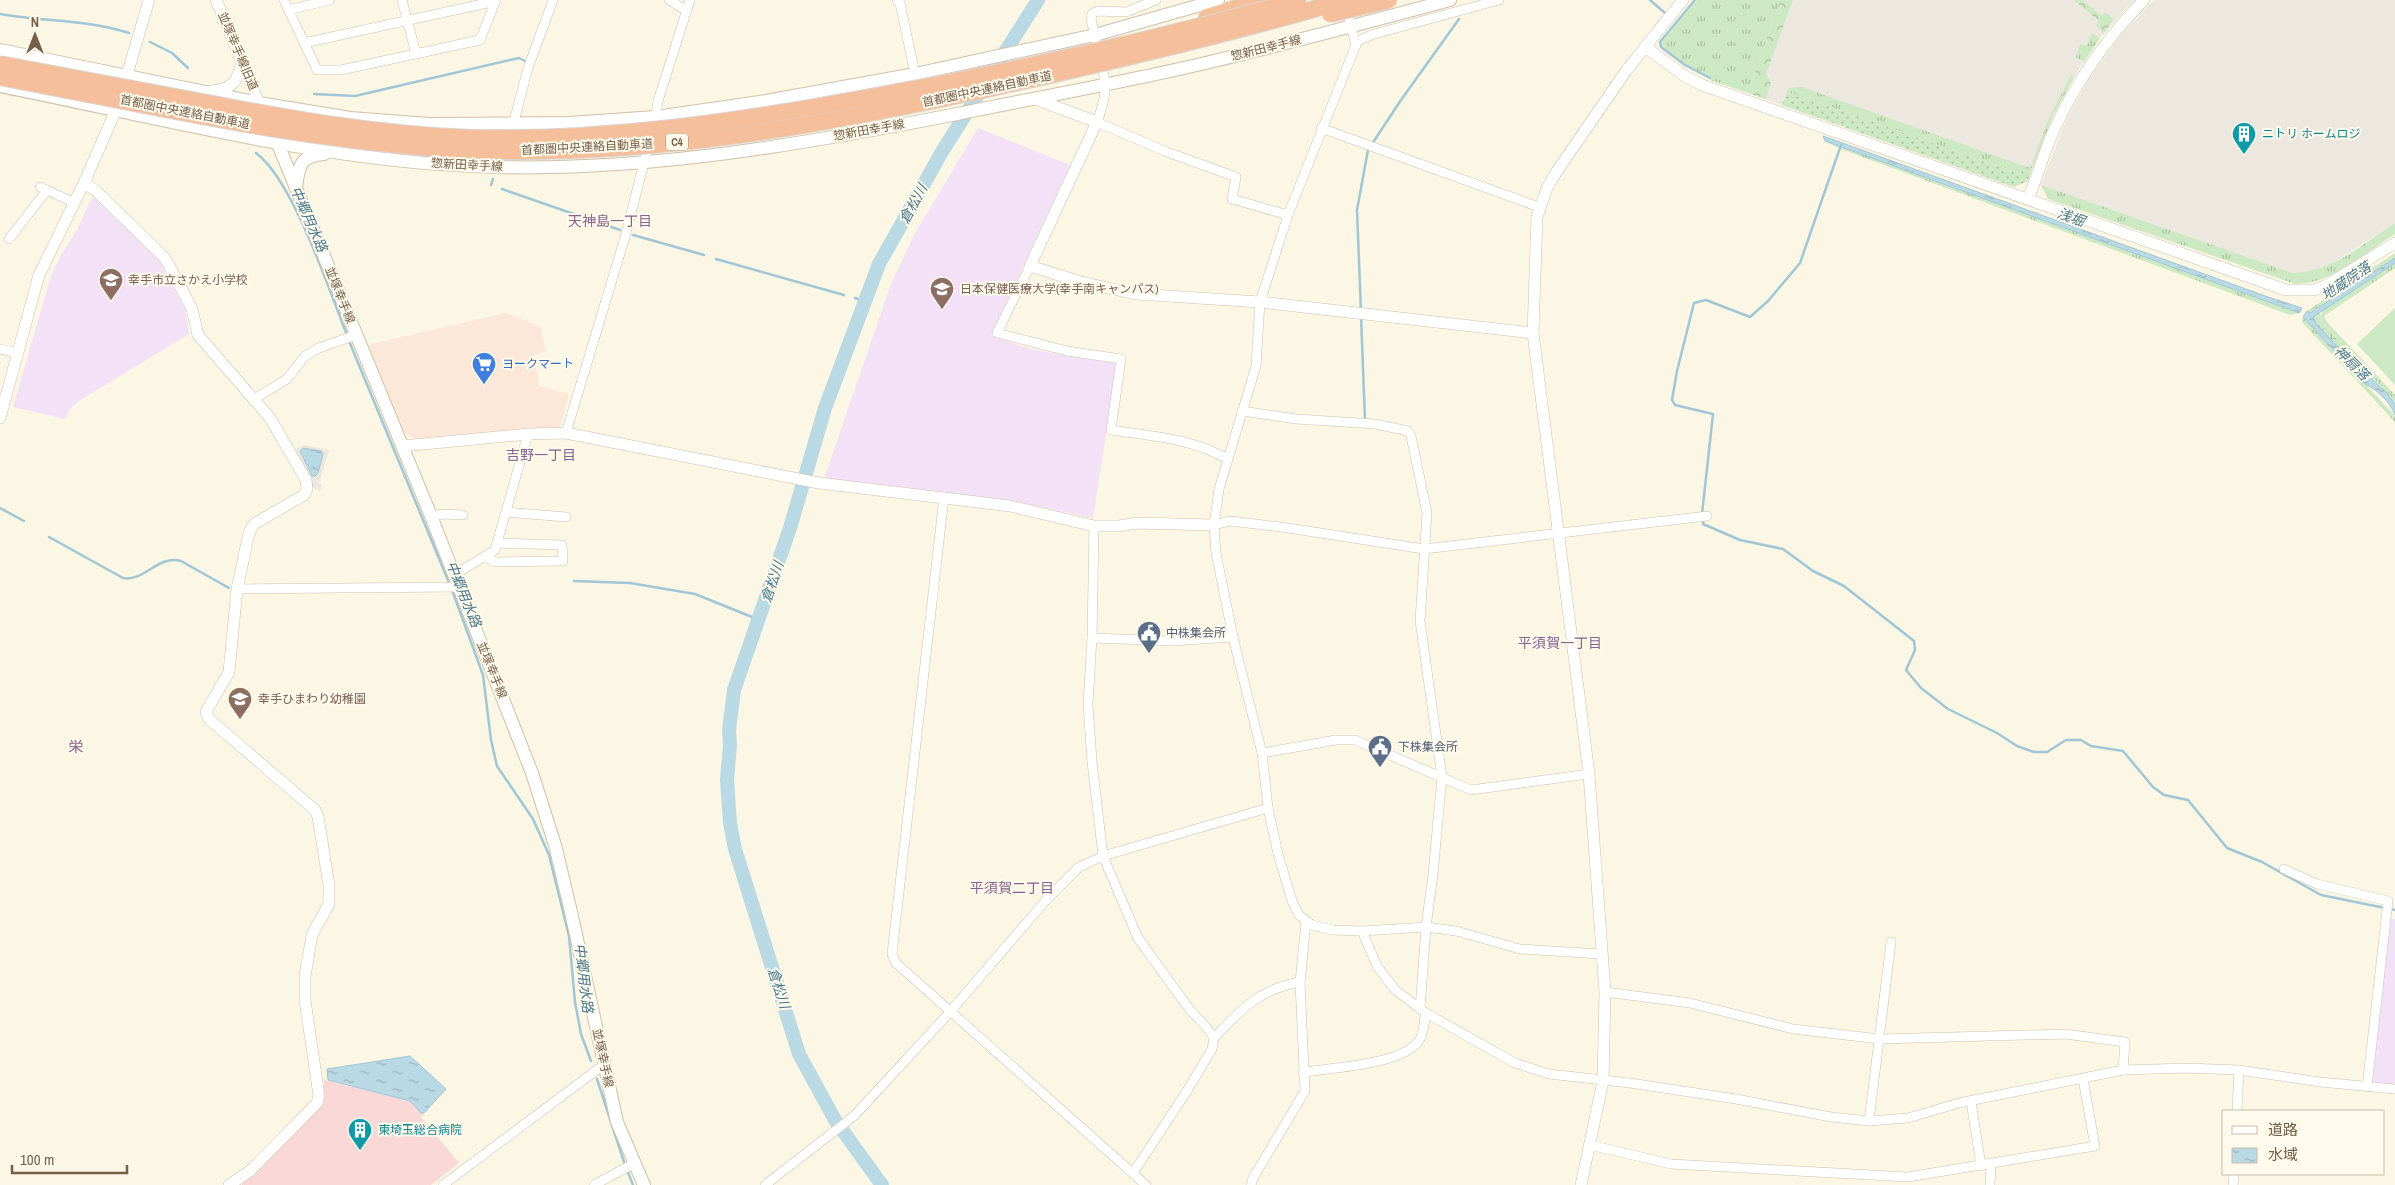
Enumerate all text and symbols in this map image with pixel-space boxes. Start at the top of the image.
street label: 並塚幸手線旧道 [214,9,262,93]
north arrow [10,10,60,60]
text: N [31,13,39,31]
street label: 惣新田幸手線 [1229,32,1303,64]
street label: 首都圏中央連絡自動車道 [921,67,1053,111]
street label: 首都圏中央連絡自動車道 [119,92,251,132]
street label: 惣新田幸手線 [832,116,906,144]
building icon: ニトリ ホームロジ [2231,121,2257,155]
place label: ニトリ ホームロジ [2262,126,2360,142]
road number: C4 [666,134,688,150]
street label: 首都圏中央連絡自動車道 [521,136,653,158]
street label: 惣新田幸手線 [431,155,503,175]
water label: 倉松川 [895,180,932,227]
water label: 中郷用水路 [287,183,332,256]
water label: 浅堀 [2055,204,2089,231]
district label: 天神島一丁目 [568,212,652,230]
water label: 地蔵院落 [2318,257,2376,304]
street label: 並塚幸手線 [321,264,359,326]
school or university icon: 幸手市立さかえ小学校 [98,267,124,301]
place label: 幸手市立さかえ小学校 [128,272,248,288]
school or university icon: 日本保健医療大学(幸手南キャンパス) [929,276,955,310]
place label: 日本保健医療大学(幸手南キャンパス) [960,281,1159,297]
water label: 神扇落 [2331,342,2375,386]
supermarket icon: ヨークマート [471,351,497,385]
place label: ヨークマート [502,356,574,372]
district label: 吉野一丁目 [506,446,576,464]
water label: 倉松川 [757,557,788,605]
water label: 中郷用水路 [443,558,486,631]
public building icon: 中株集会所 [1136,620,1162,654]
place label: 中株集会所 [1166,625,1226,641]
district label: 平須賀一丁目 [1518,634,1602,652]
street label: 並塚幸手線 [473,639,511,701]
school or university icon: 幸手ひまわり幼稚園 [227,686,253,720]
place label: 幸手ひまわり幼稚園 [258,691,366,707]
public building icon: 下株集会所 [1367,734,1393,768]
district label: 栄 [68,736,84,757]
place label: 下株集会所 [1398,739,1458,755]
district label: 平須賀二丁目 [970,879,1054,897]
water label: 中郷用水路 [571,942,597,1015]
water label: 倉松川 [764,965,795,1013]
street label: 並塚幸手線 [589,1027,617,1089]
legend [2222,1110,2385,1175]
building icon: 東埼玉総合病院 [347,1117,373,1151]
text: 道路 [2268,1119,2298,1140]
place label: 東埼玉総合病院 [378,1122,462,1138]
scale bar [12,1142,128,1174]
text: 水域 [2268,1144,2298,1165]
text: 100 m [20,1149,54,1170]

